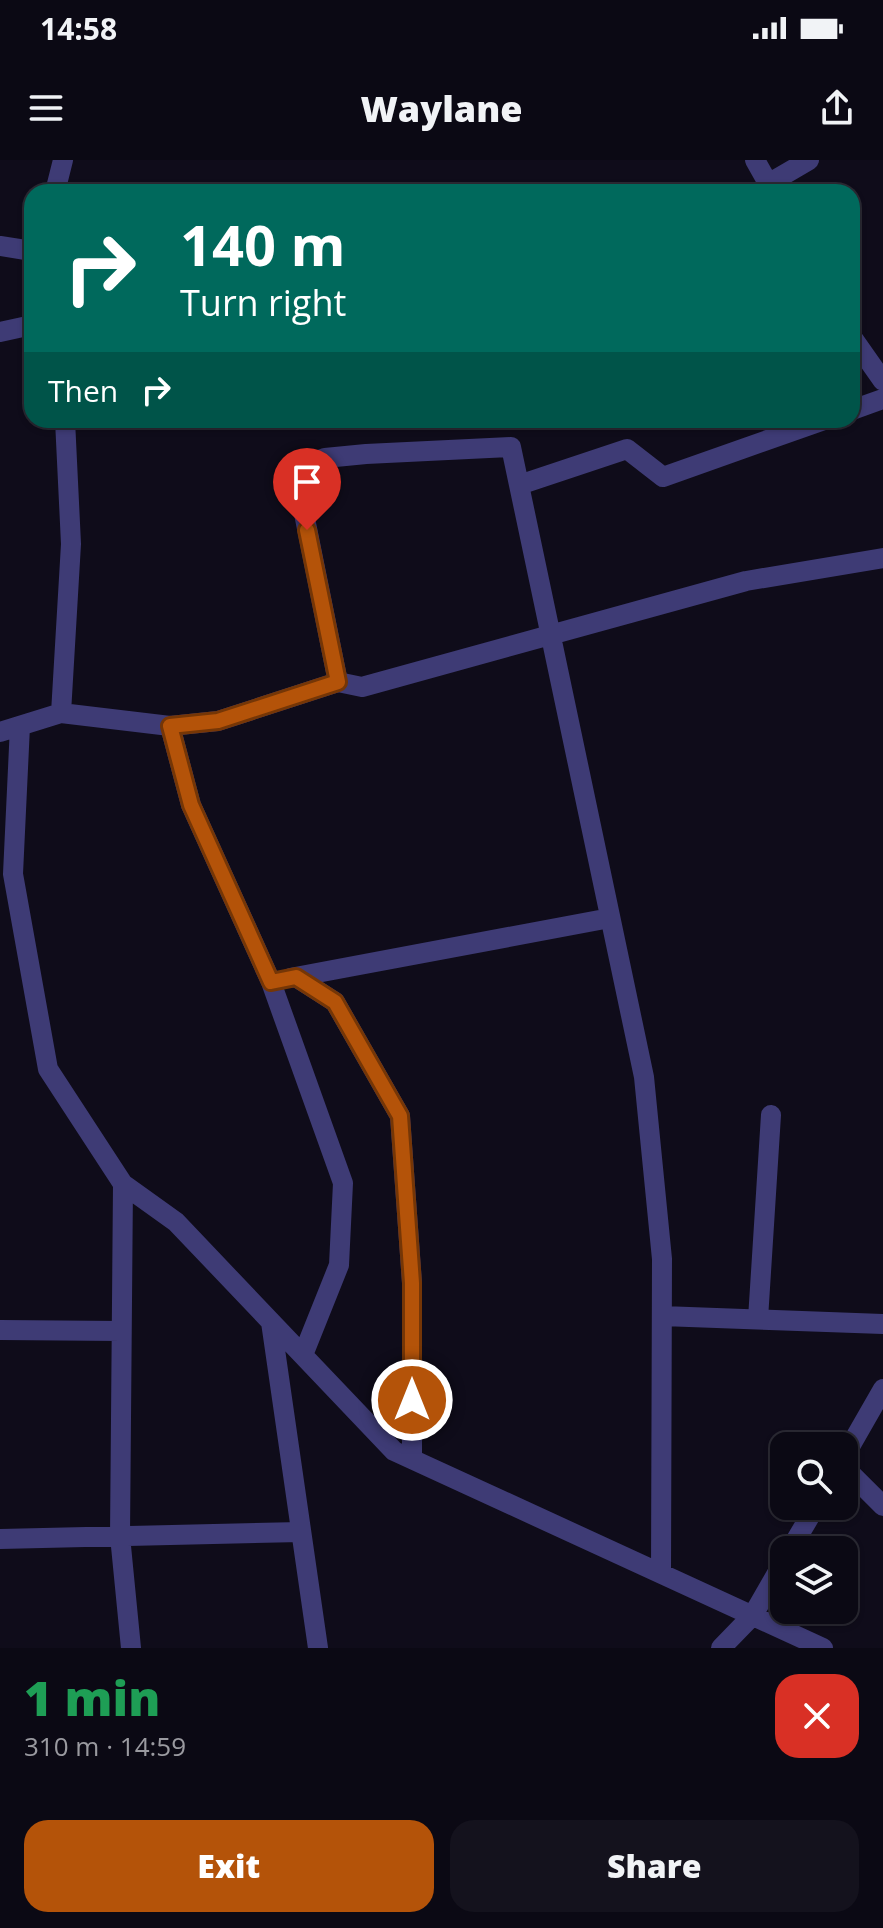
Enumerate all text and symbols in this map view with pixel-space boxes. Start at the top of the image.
text: 14:58 [40,8,117,49]
text: Waylane [360,84,523,133]
icon: menu [24,86,68,130]
icon: share [815,86,859,130]
text: 140 m [180,206,346,282]
icon: right [48,216,152,320]
text: Turn right [180,278,346,327]
icon: right [134,368,178,412]
text: Then [48,370,118,411]
pin [273,448,341,530]
icon: arrive [285,460,329,504]
position arrow [370,1358,454,1442]
map controls [770,1432,858,1624]
button: search [770,1432,858,1520]
button: layers [770,1536,858,1624]
text: 1 min [24,1665,160,1730]
button: close [775,1674,859,1758]
text: 310 m · 14:59 [24,1728,186,1764]
button: Exit [24,1820,434,1912]
button: Share [450,1820,859,1912]

